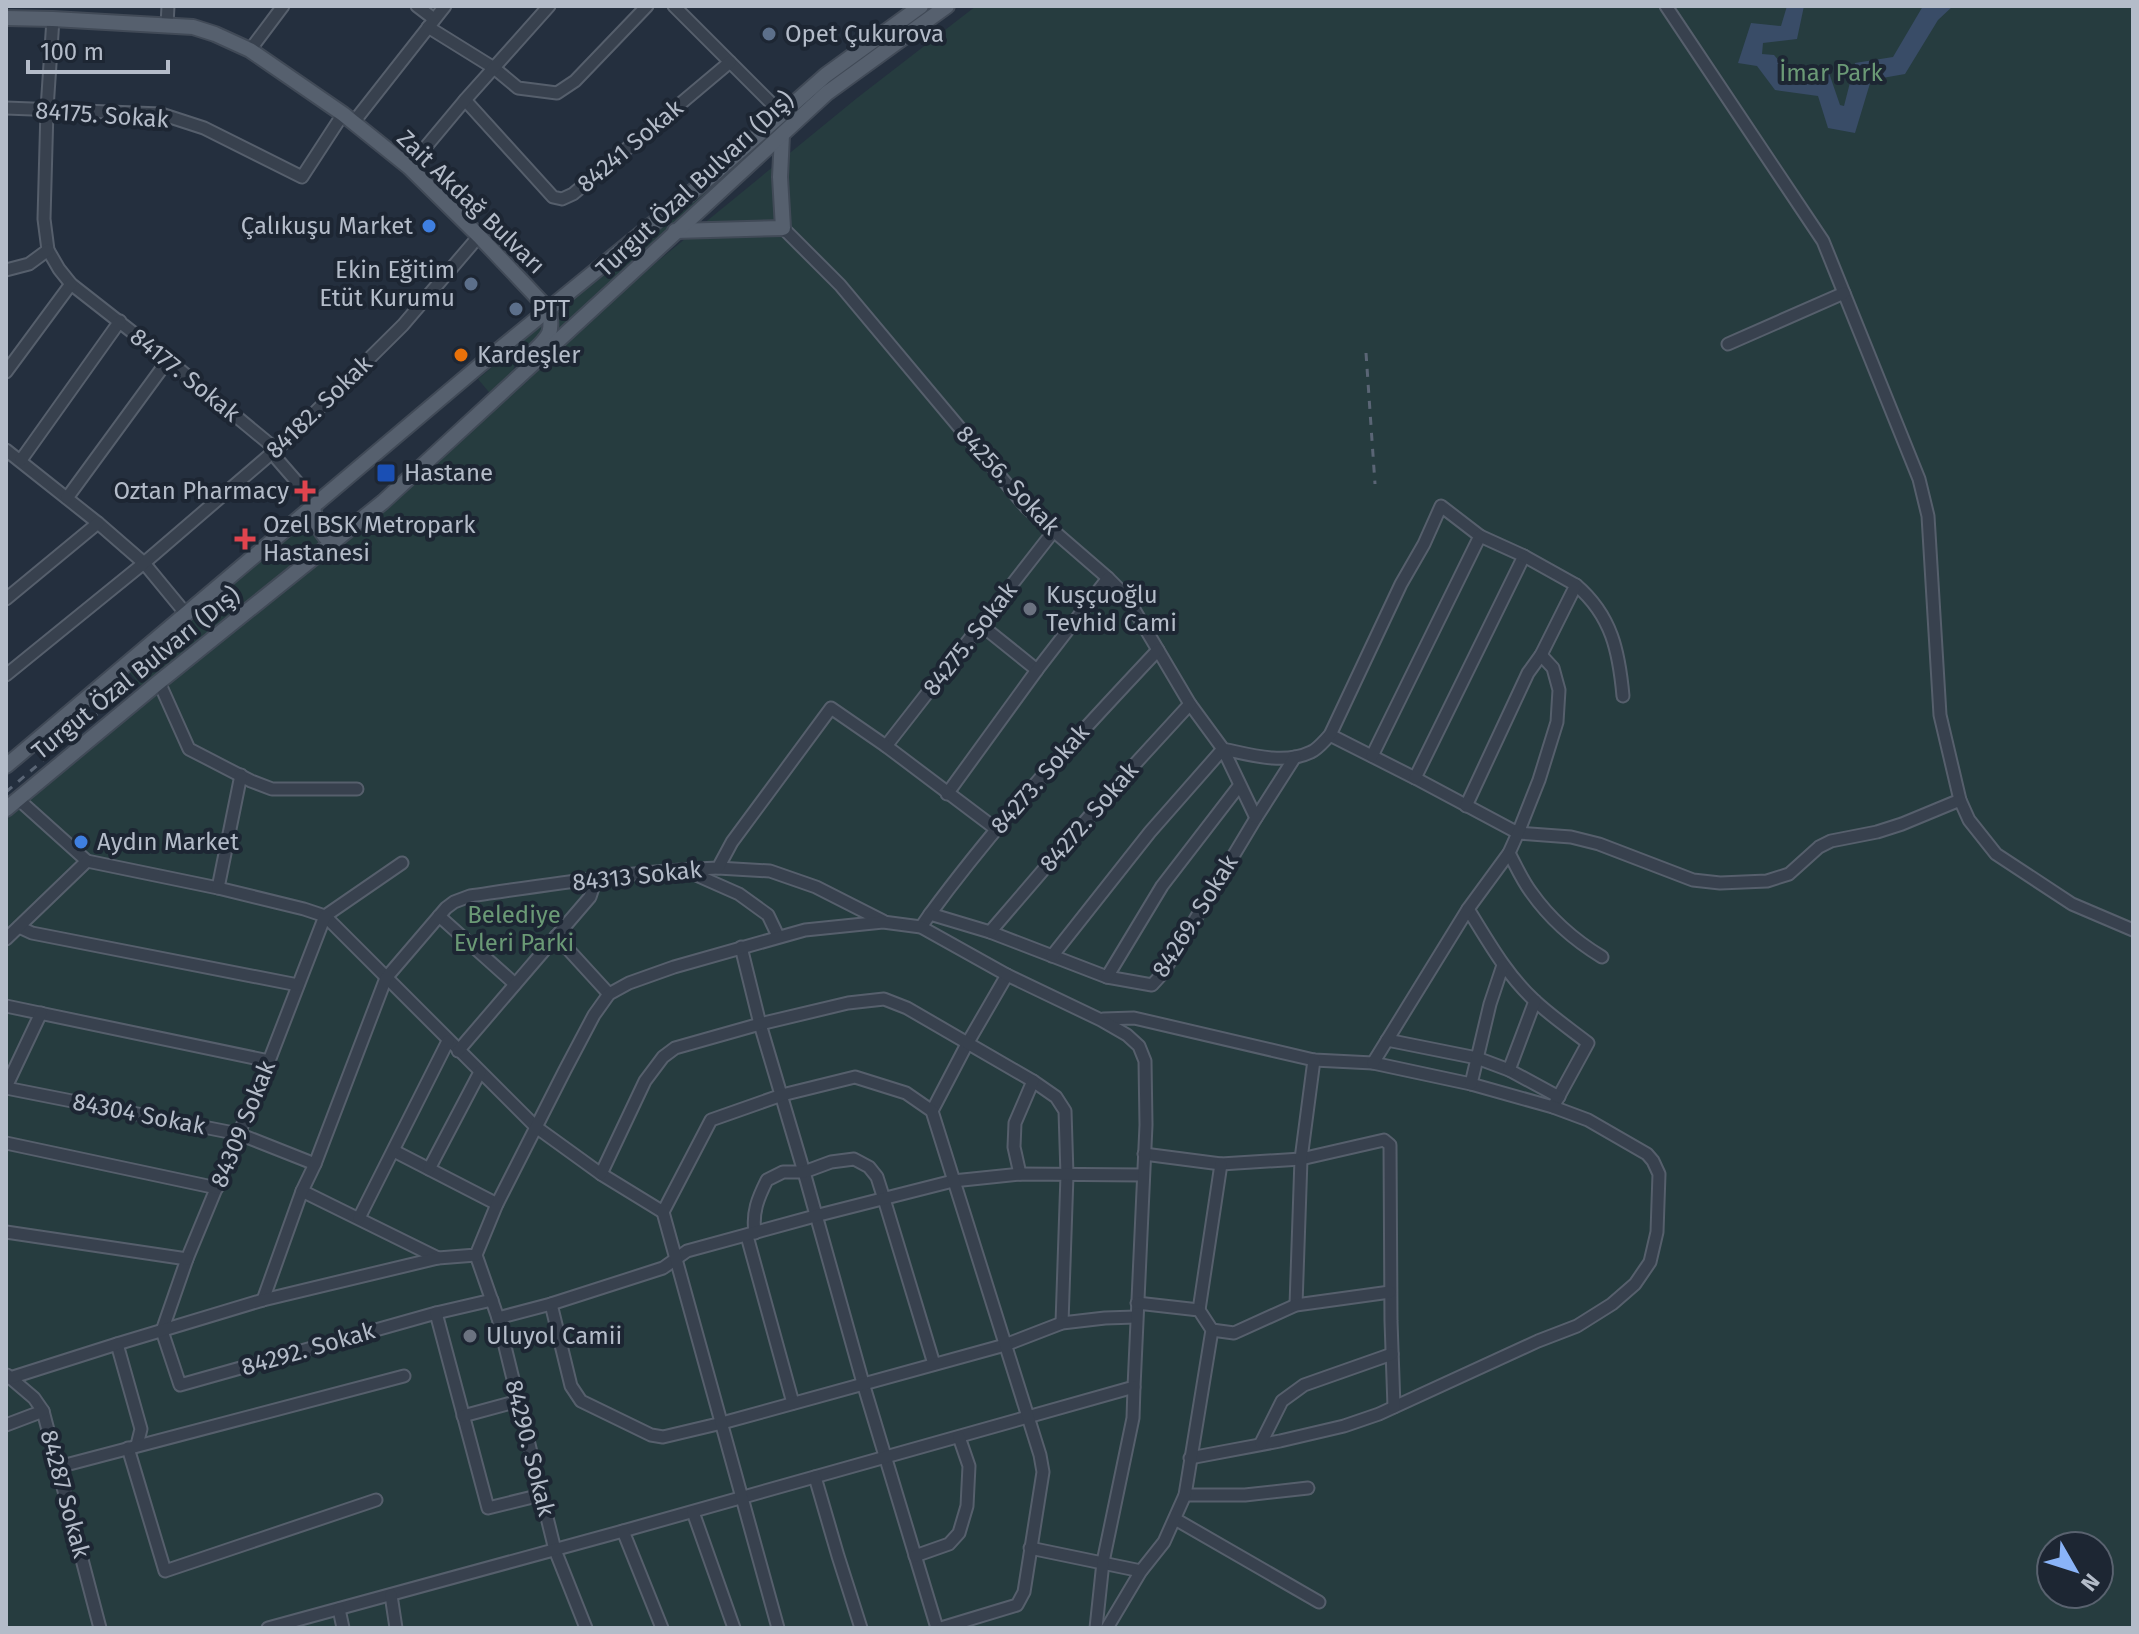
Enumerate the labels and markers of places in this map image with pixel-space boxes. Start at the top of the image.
place label: Opet Çukurova [785,20,944,48]
marker: Opet Çukurova [760,25,778,43]
place label: Çalıkuşu Market [241,212,413,240]
marker: Çalıkuşu Market [420,217,438,235]
place label: Ekin Eğitim Etüt Kurumu [319,256,455,312]
marker: Ekin Eğitim Etüt Kurumu [462,275,480,293]
place label: PTT [532,295,571,323]
marker: PTT [507,300,525,318]
place label: Kardeşler [477,341,581,369]
marker: Kardeşler [452,346,470,364]
place label: Hastane [404,459,493,487]
marker: Hastane [375,462,397,484]
place label: Oztan Pharmacy [113,477,289,505]
marker: Oztan Pharmacy [296,482,314,500]
place label: Ozel BSK Metropark Hastanesi [263,511,476,567]
marker: Ozel BSK Metropark Hastanesi [234,528,256,550]
place label: Kuşçuoğlu Tevhid Cami [1046,581,1177,637]
marker: Kuşçuoğlu Tevhid Cami [1021,600,1039,618]
place label: Aydın Market [97,828,239,856]
marker: Aydın Market [72,833,90,851]
place label: Uluyol Camii [486,1322,622,1350]
marker: Uluyol Camii [461,1327,479,1345]

